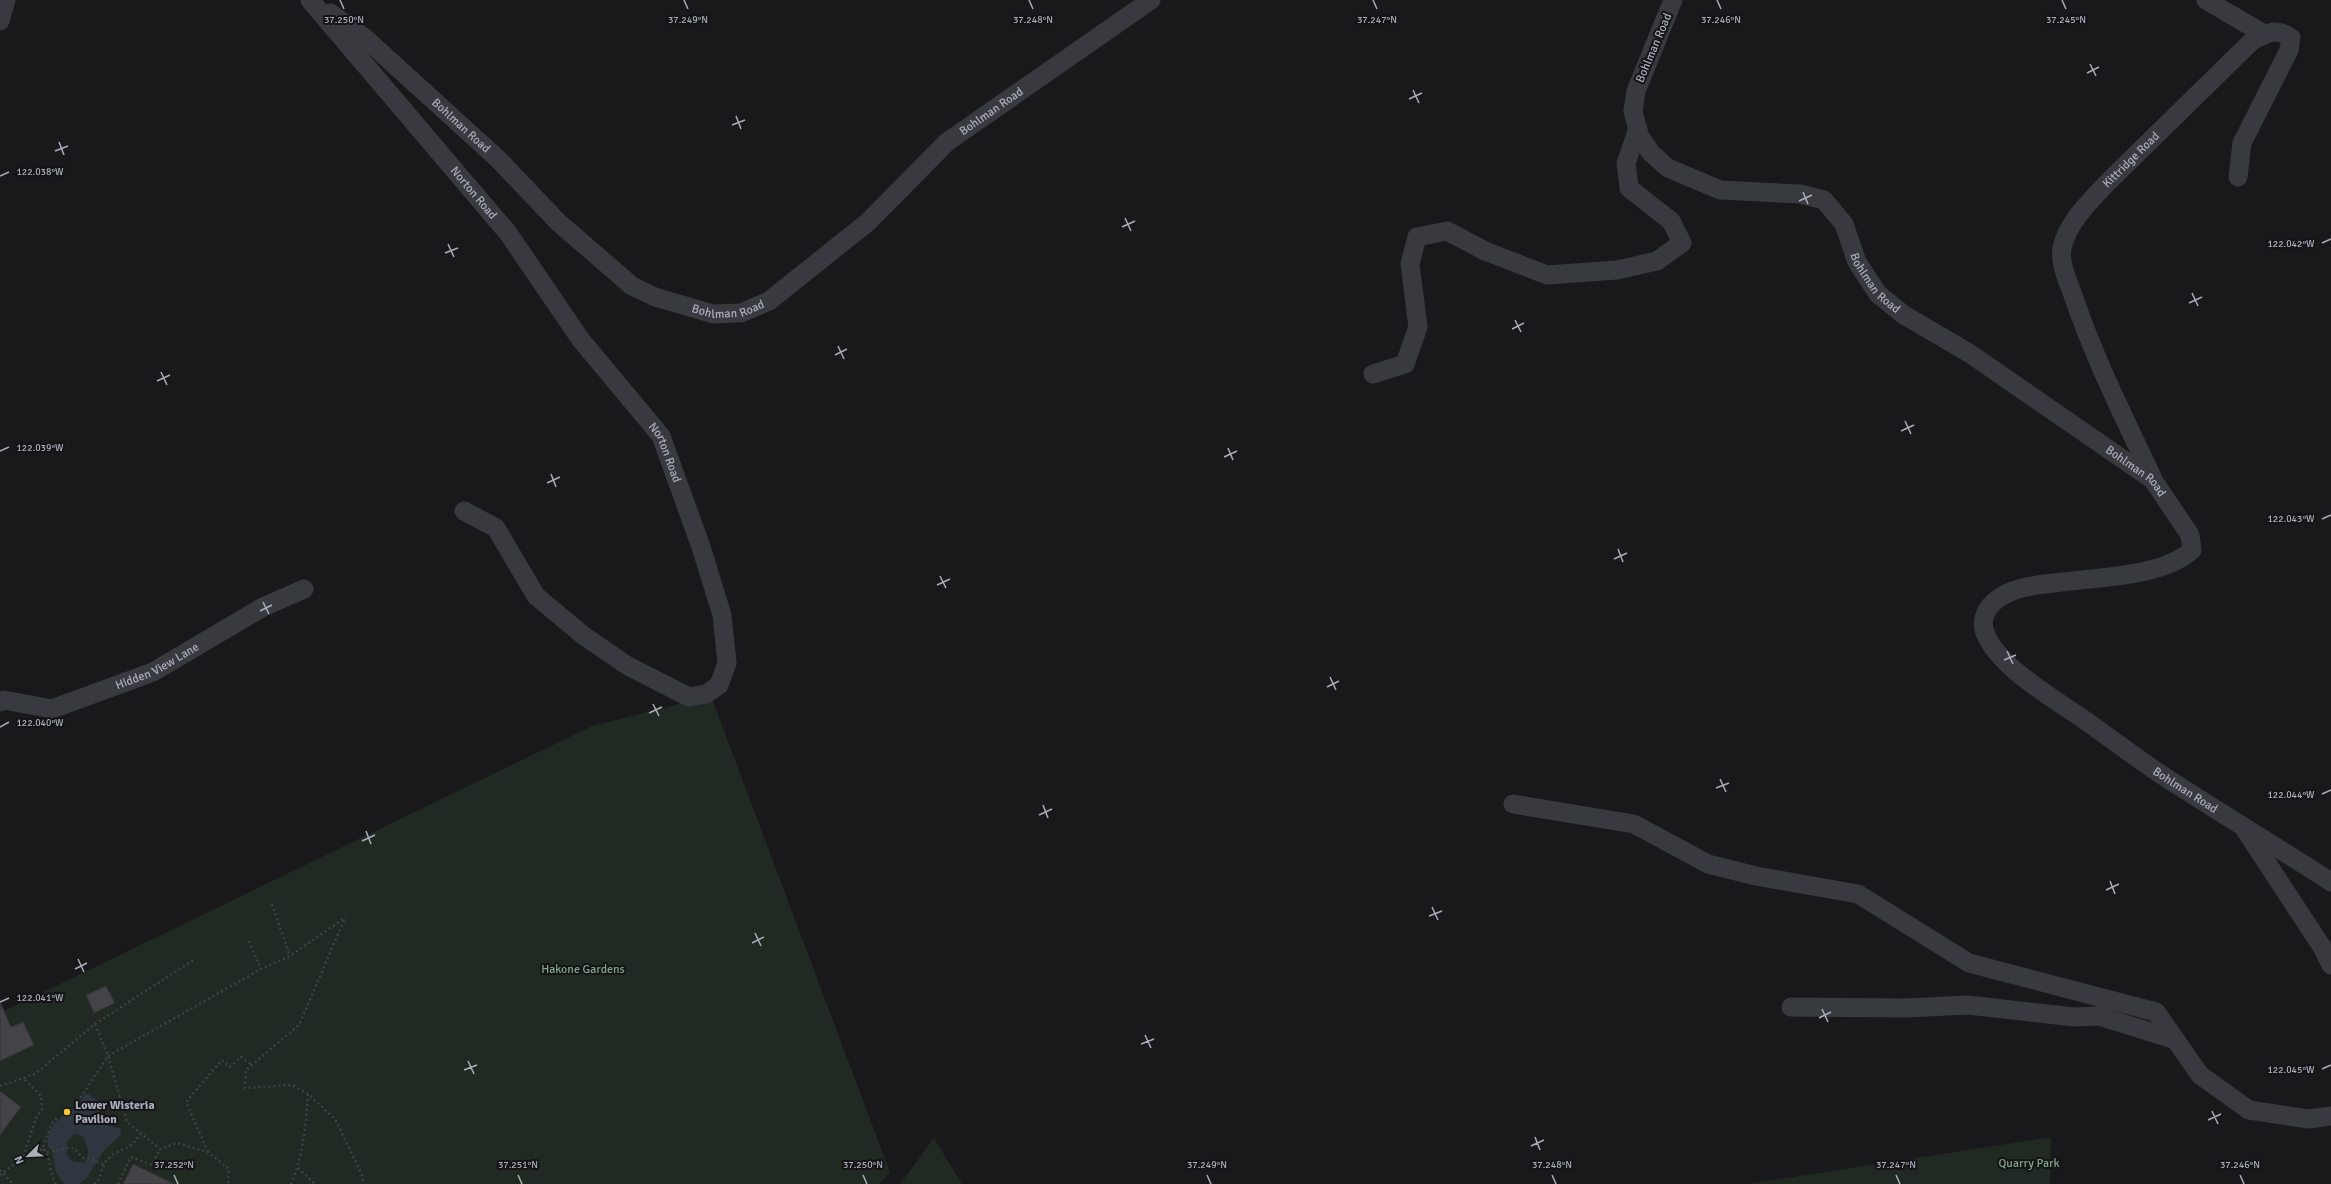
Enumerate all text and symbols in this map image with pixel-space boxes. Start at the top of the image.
street label: Bohlman Road [1633,11,1675,85]
text: 37.250°N [324,14,364,26]
text: 37.249°N [668,14,708,26]
text: 37.248°N [1013,14,1053,26]
text: 37.247°N [1357,14,1397,26]
text: 37.246°N [1701,14,1741,26]
text: 37.245°N [2046,14,2086,26]
street label: Bohlman Road [956,84,1026,139]
street label: Bohlman Road [429,95,494,156]
street label: Kittridge Road [2099,129,2162,191]
street label: Norton Road [447,163,500,222]
text: 122.038°W [16,166,64,178]
text: 122.042°W [2267,238,2315,250]
street label: Bohlman Road [1847,251,1903,317]
street label: Bohlman Road [690,296,766,322]
street label: Norton Road [645,419,685,485]
text: 122.039°W [16,442,64,454]
street label: Bohlman Road [2103,442,2169,499]
text: 122.043°W [2267,513,2315,525]
street label: Hidden View Lane [113,639,201,693]
text: 122.040°W [16,717,64,729]
street label: Bohlman Road [2150,764,2221,816]
text: 122.044°W [2267,789,2315,801]
park label: Hakone Gardens [541,962,625,977]
text: 122.041°W [16,992,64,1004]
text: 122.045°W [2267,1064,2315,1076]
place label: Lower Wisteria Pavilion [75,1098,155,1127]
marker: Lower Wisteria Pavilion [62,1107,72,1117]
north arrow [8,1136,48,1176]
text: N [12,1154,27,1166]
park label: Quarry Park [1999,1156,2059,1171]
text: 37.252°N [154,1159,194,1171]
text: 37.251°N [498,1159,538,1171]
text: 37.250°N [843,1159,883,1171]
text: 37.249°N [1187,1159,1227,1171]
text: 37.248°N [1532,1159,1572,1171]
text: 37.247°N [1876,1159,1916,1171]
text: 37.246°N [2220,1159,2260,1171]

